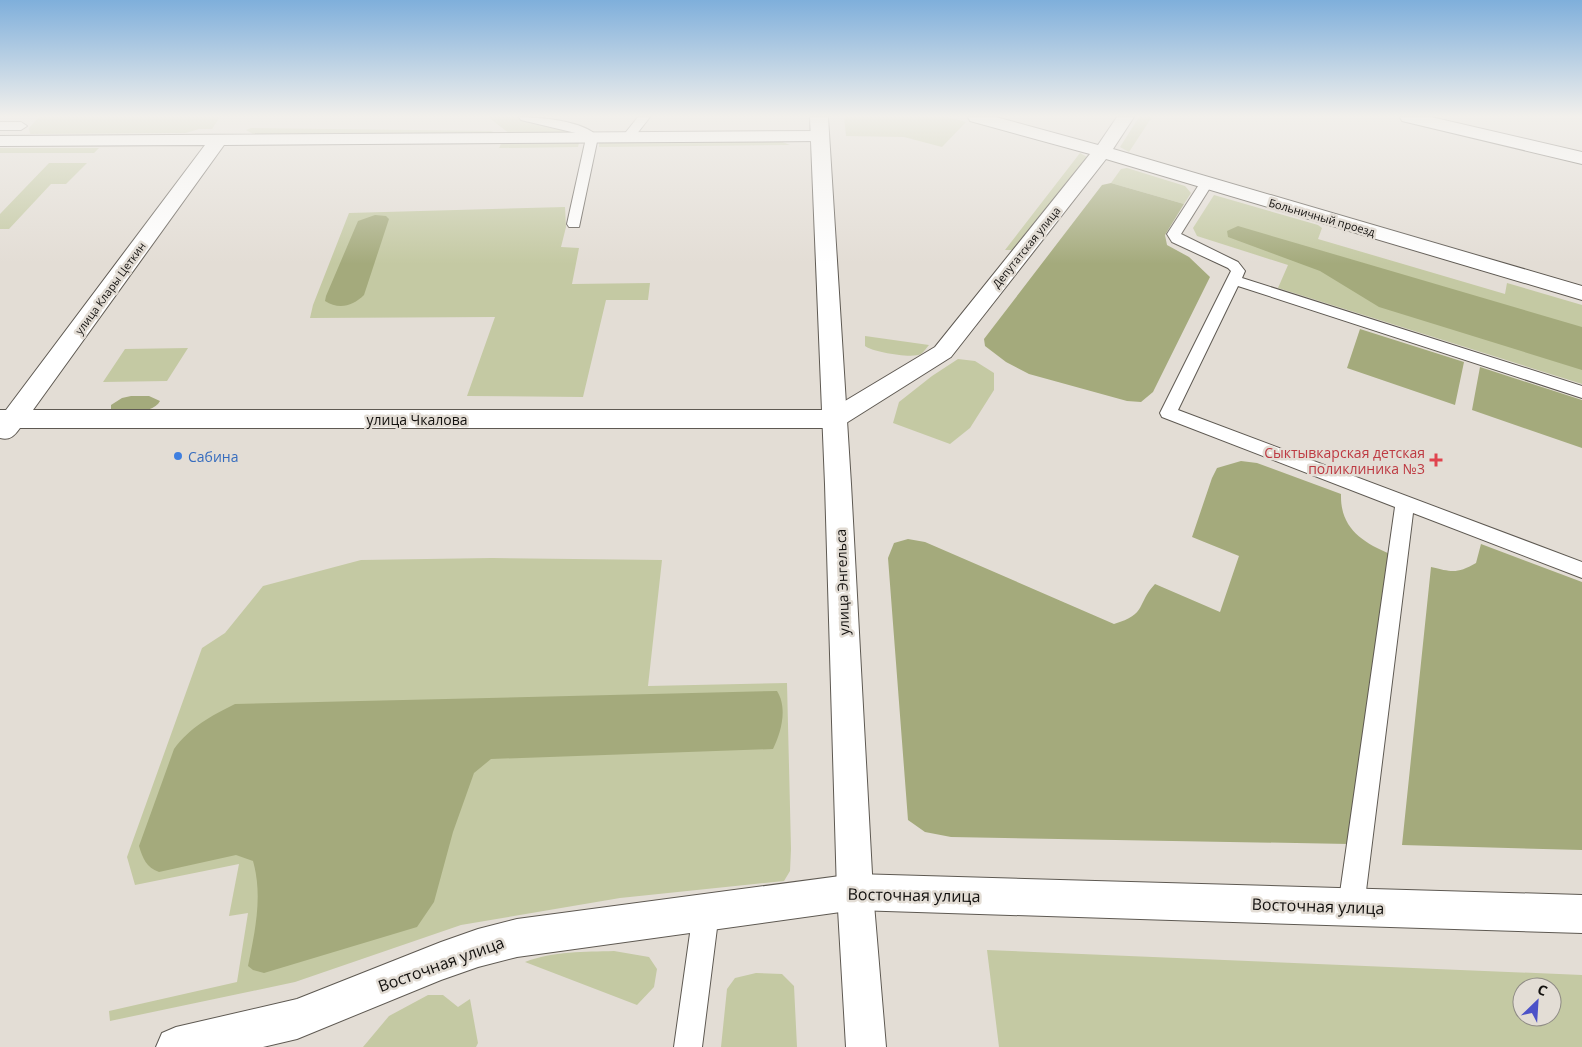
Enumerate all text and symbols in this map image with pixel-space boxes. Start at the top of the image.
street label: Больничный проезд [1267,195,1378,240]
street label: Депутатская улица [989,203,1063,291]
street label: улица Клары Цеткин [71,239,149,337]
street label: улица Чкалова [366,410,468,429]
place label: Сыктывкарская детская поликлиника №3 [1264,443,1425,478]
place label: Сабина [188,447,238,466]
marker: Сабина [172,450,184,462]
marker: Сыктывкарская детская поликлиника №3 [1429,453,1443,467]
street label: улица Энгельса [831,528,853,636]
street label: Восточная улица [847,883,981,907]
street label: Восточная улица [1251,893,1385,919]
street label: Восточная улица [375,931,507,997]
north arrow [1512,977,1562,1027]
text: С [1535,979,1551,1000]

